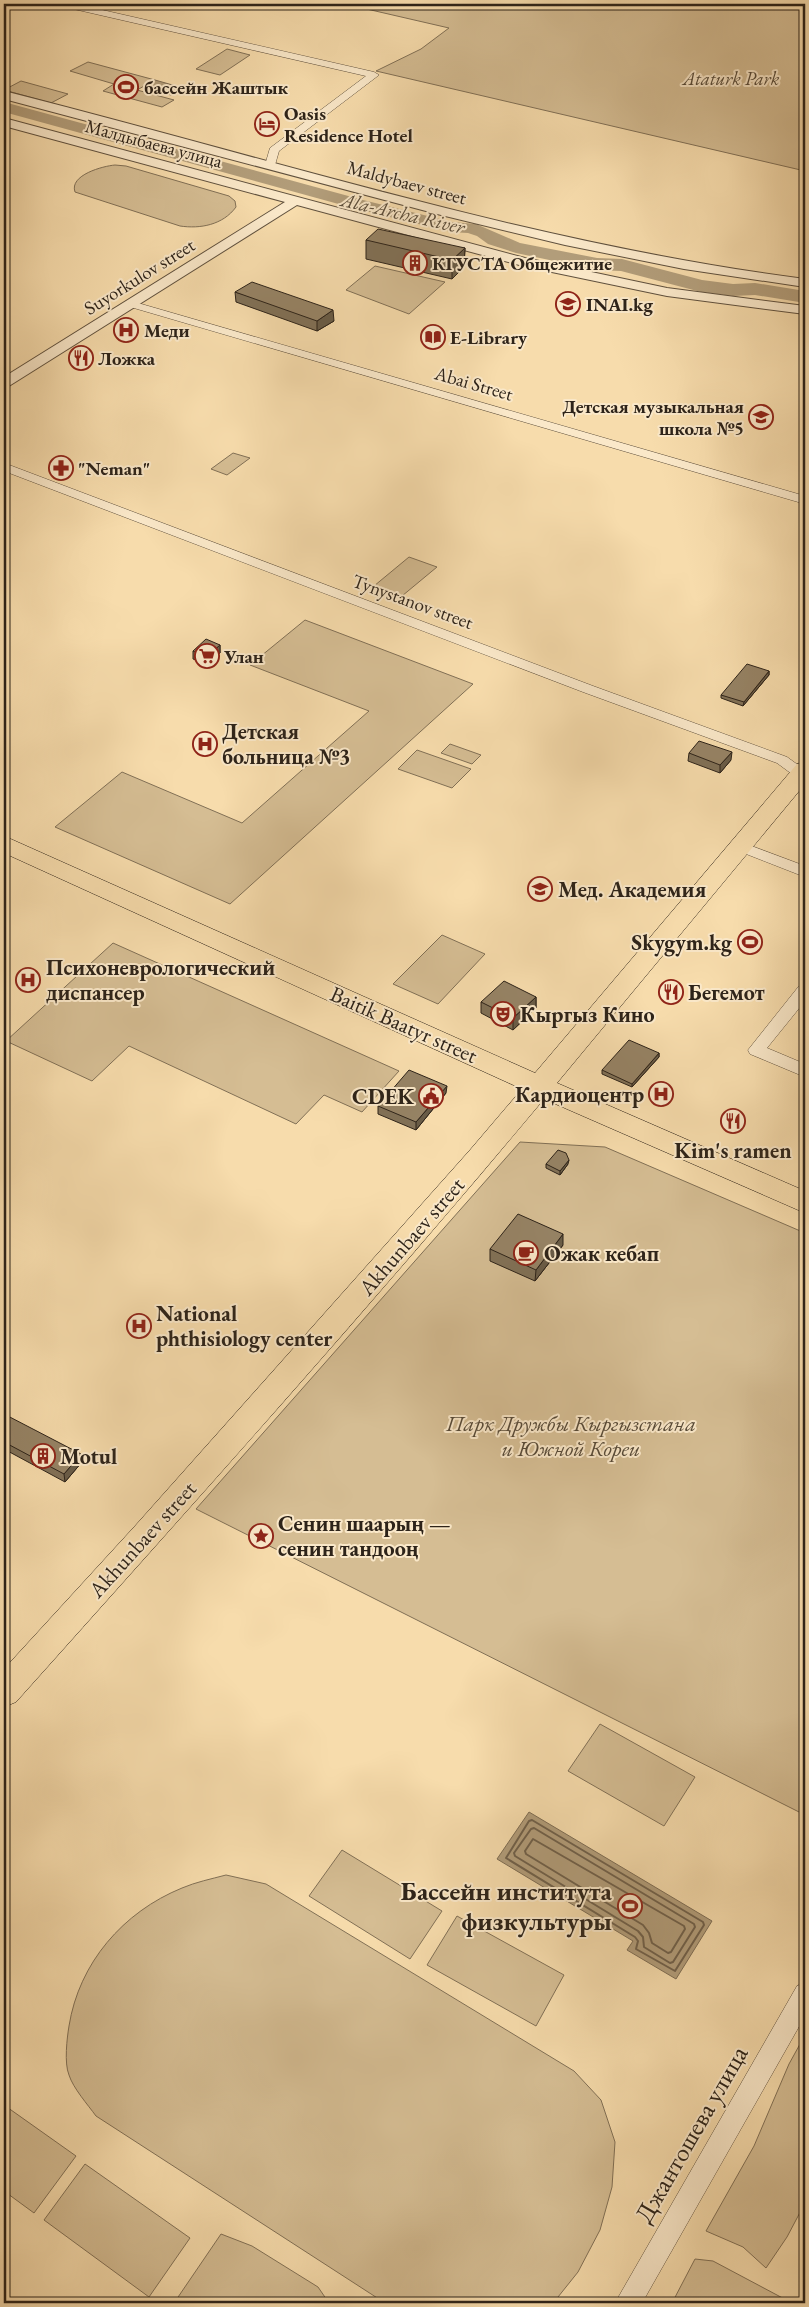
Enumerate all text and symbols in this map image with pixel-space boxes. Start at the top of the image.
park label: Ataturk Park [681,66,780,91]
sports icon: бассейн Жаштык [113,74,139,100]
place label: бассейн Жаштык [144,75,289,100]
place label: Oasis Residence Hotel [284,101,414,148]
hotel icon: Oasis Residence Hotel [254,111,280,137]
street label: Малдыбаева улица [82,113,226,174]
street label: Maldybaev street [345,155,469,210]
water label: Ala-Archa River [337,186,469,240]
street label: Suyorkulov street [79,232,199,320]
building icon: КГУСТА Общежитие [402,250,428,276]
place label: КГУСТА Общежитие [432,251,612,276]
school or university icon: INAI.kg [555,291,581,317]
place label: INAI.kg [586,292,653,317]
hospital icon: Меди [113,317,139,343]
place label: Меди [144,318,190,343]
library icon: E-Library [420,324,446,350]
place label: E-Library [450,325,528,350]
restaurant icon: Ложка [68,345,94,371]
place label: Ложка [98,346,156,371]
street label: Abai Street [431,360,516,407]
place label: Детская музыкальная школа №5 [562,394,744,441]
school or university icon: Детская музыкальная школа №5 [748,404,774,430]
pharmacy icon: "Neman" [48,455,74,481]
place label: "Neman" [78,456,150,481]
street label: Tynystanov street [349,568,477,635]
supermarket icon: Улан [194,643,220,669]
place label: Улан [223,644,264,669]
place label: Детская больница №3 [222,717,350,771]
hospital icon: Детская больница №3 [192,731,218,757]
place label: Мед. Академия [558,875,706,904]
school or university icon: Мед. Академия [527,876,553,902]
place label: Skygym.kg [631,928,733,957]
sports icon: Skygym.kg [737,929,763,955]
place label: Психоневрологический диспансер [46,953,275,1007]
hospital icon: Психоневрологический диспансер [15,967,41,993]
place label: Бегемот [688,978,765,1007]
street label: Baitik Baatyr street [326,979,482,1070]
restaurant icon: Бегемот [658,979,684,1005]
place label: Кыргыз Кино [520,1000,655,1029]
theatre icon: Кыргыз Кино [490,1001,516,1027]
place label: Кардиоцентр [515,1080,644,1109]
hospital icon: Кардиоцентр [648,1081,674,1107]
place label: CDEK [352,1082,414,1111]
public building icon: CDEK [418,1083,444,1109]
restaurant icon: Kim's ramen [720,1108,746,1134]
place label: Kim's ramen [674,1136,792,1165]
street label: Akhunbaev street [351,1171,471,1302]
place label: Ожак кебап [544,1239,659,1268]
cafe icon: Ожак кебап [513,1240,539,1266]
place label: National phthisiology center [156,1299,333,1353]
hospital icon: National phthisiology center [126,1313,152,1339]
park label: Парк Дружбы Кыргызстана и Южной Кореи [445,1409,696,1463]
place label: Motul [60,1442,117,1471]
building icon: Motul [30,1443,56,1469]
street label: Akhunbaev street [82,1475,203,1605]
place label: Сенин шаарың — сенин тандооң [278,1509,450,1563]
place icon: Сенин шаарың — сенин тандооң [248,1523,274,1549]
place label: Бассейн института физкультуры [400,1874,613,1938]
sports icon: Бассейн института физкультуры [617,1893,643,1919]
street label: Джантошева улица [627,2039,756,2229]

